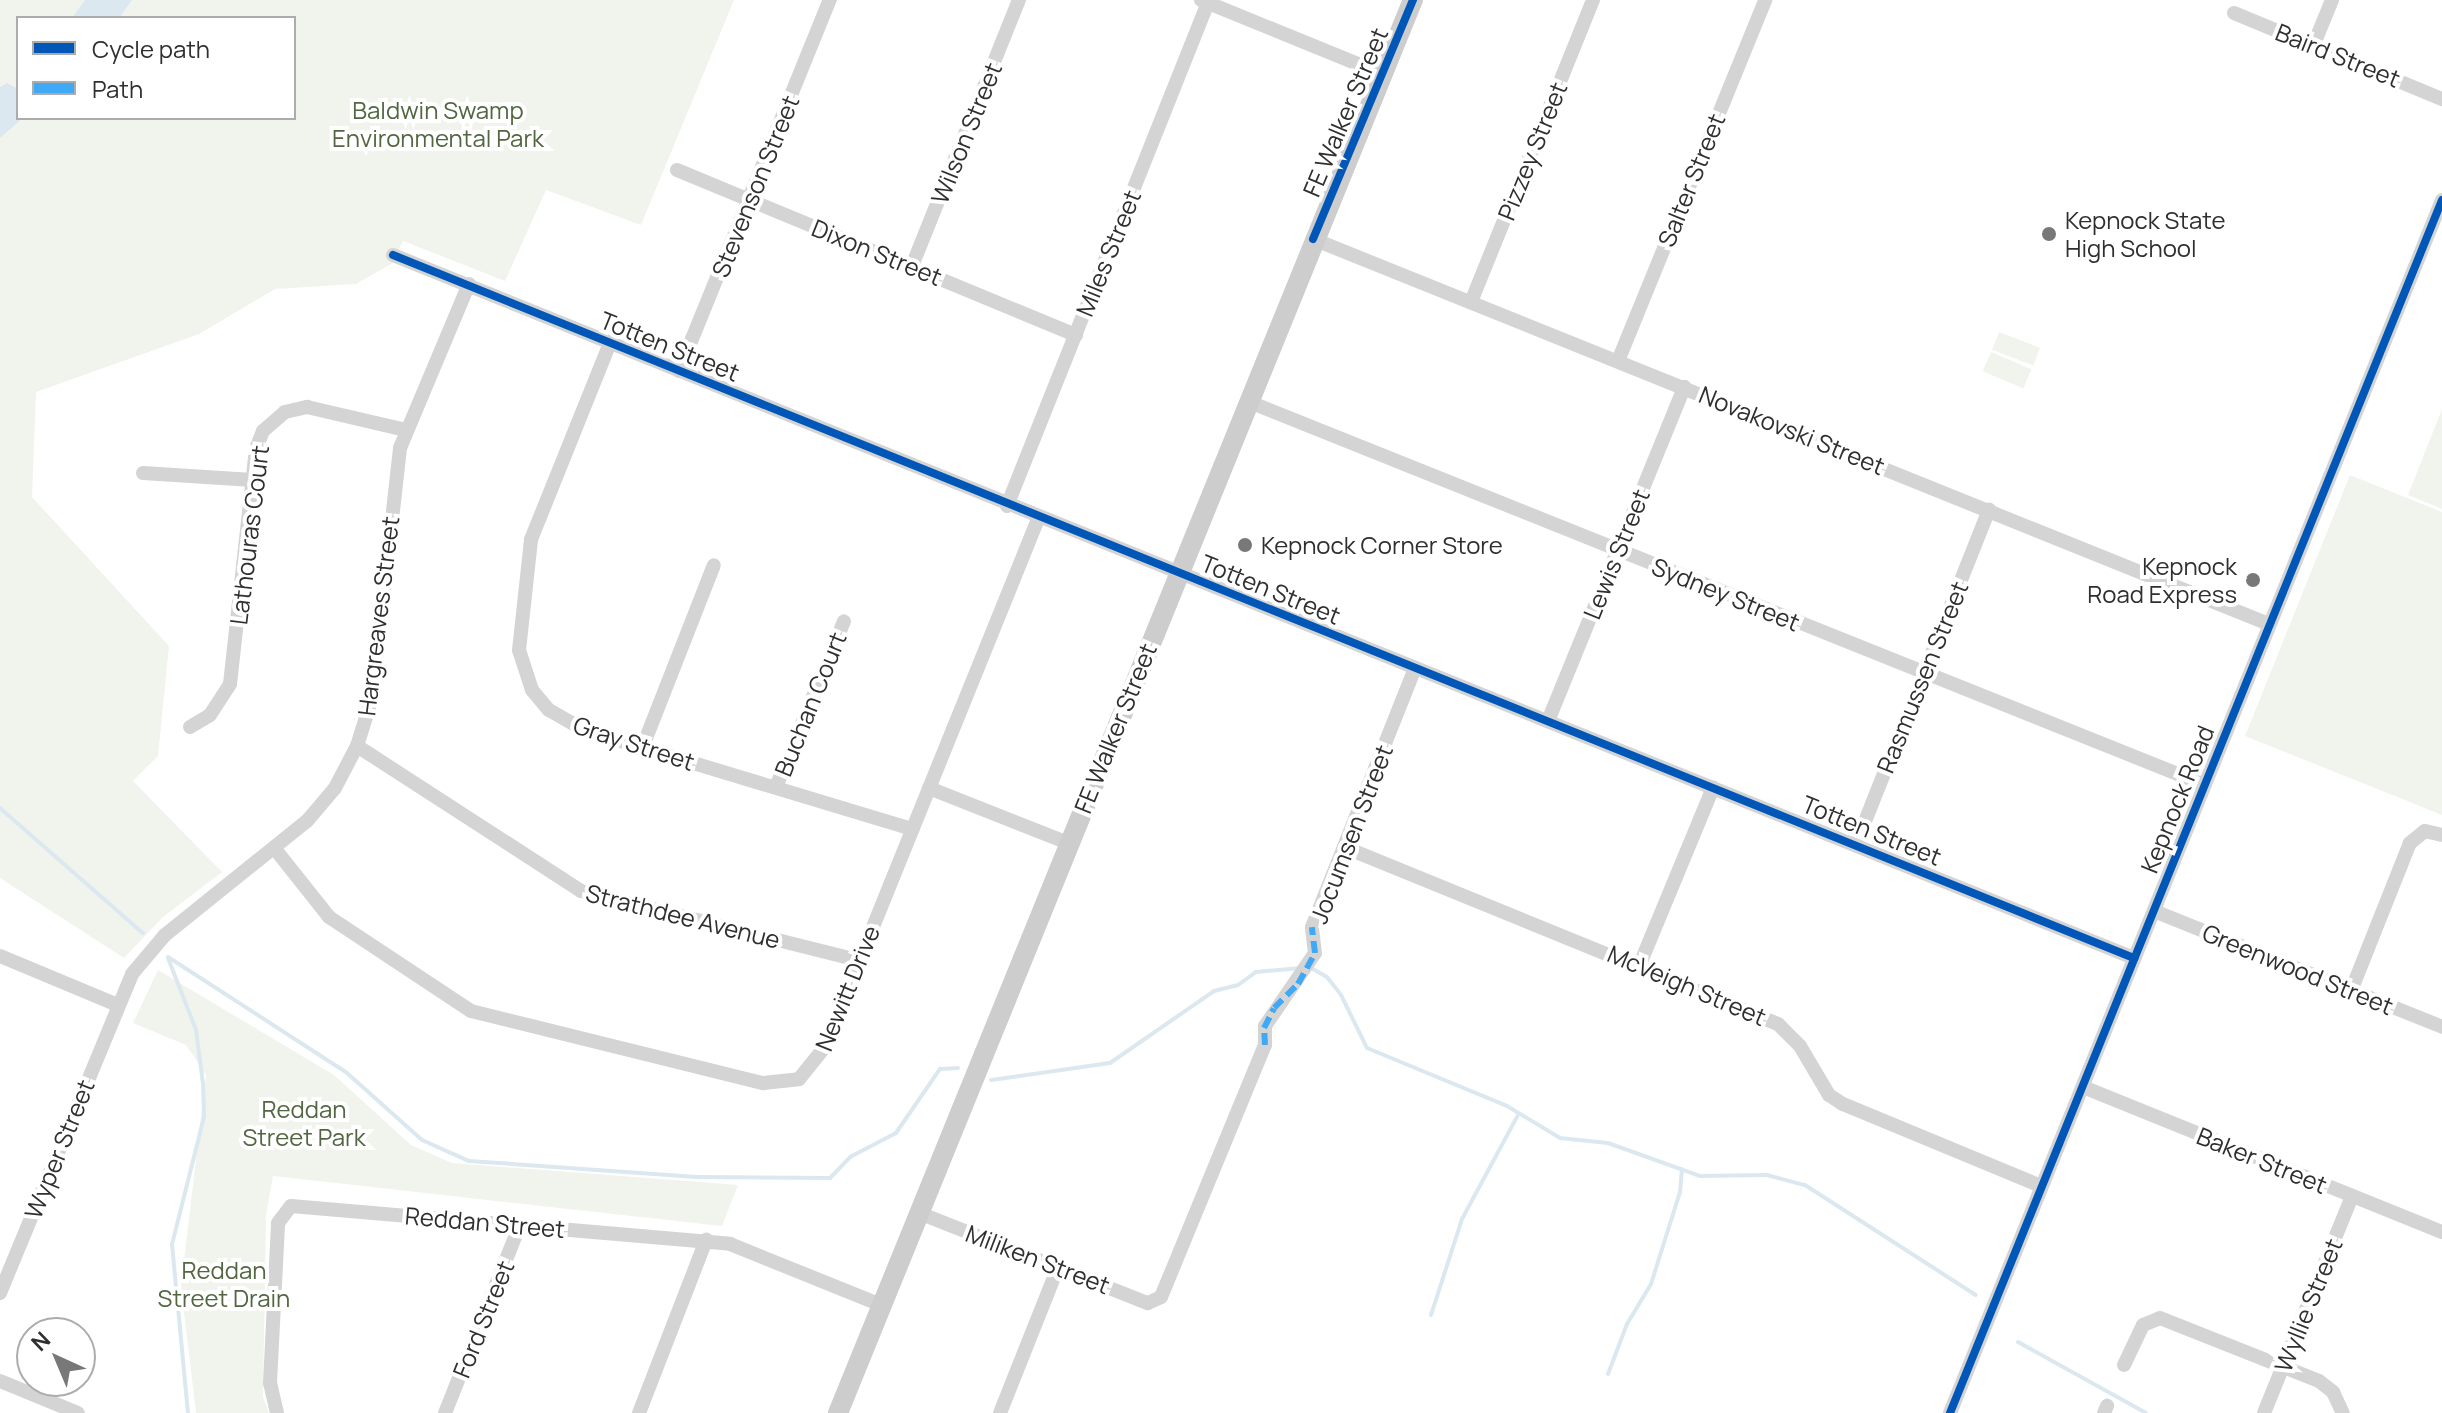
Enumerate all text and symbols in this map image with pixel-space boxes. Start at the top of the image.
legend [16,16,296,120]
street label: Baird Street [2272,17,2404,93]
street label: FE Walker Street [1296,23,1394,201]
text: Cycle path [92,32,210,65]
street label: Wilson Street [925,58,1007,208]
text: Path [92,72,143,105]
street label: Pizzey Street [1491,78,1573,224]
street label: Stevenson Street [705,91,805,281]
park label: Baldwin Swamp Environmental Park [332,96,544,152]
street label: Salter Street [1651,109,1731,251]
street label: Miles Street [1070,186,1146,320]
place label: Kepnock State High School [2065,206,2225,262]
street label: Dixon Street [808,213,946,291]
marker: Kepnock State High School [2040,225,2058,243]
street label: Totten Street [596,305,744,387]
street label: Novakovski Street [1695,380,1889,480]
street label: Lathouras Court [224,444,274,626]
street label: Lewis Street [1577,485,1655,623]
street label: Hargreaves Street [351,515,405,717]
place label: Kepnock Corner Store [1261,531,1503,559]
marker: Kepnock Corner Store [1236,536,1254,554]
street label: Totten Street [1197,548,1345,630]
street label: Sydney Street [1648,551,1804,637]
place label: Kepnock Road Express [2087,552,2237,608]
marker: Kepnock Road Express [2244,571,2262,589]
street label: Rasmussen Street [1870,577,1974,777]
street label: Buchan Court [768,628,852,780]
street label: FE Walker Street [1068,639,1162,817]
street label: Gray Street [570,710,698,776]
street label: Kepnock Road [2134,721,2220,877]
street label: Jocumsen Street [1304,741,1398,927]
street label: Totten Street [1798,789,1946,871]
street label: Strathdee Avenue [583,878,783,954]
street label: Greenwood Street [2198,918,2398,1020]
street label: Newitt Drive [809,921,885,1055]
street label: McVeigh Street [1604,939,1770,1031]
street label: Wyper Street [18,1075,100,1223]
park label: Reddan Street Park [242,1095,366,1151]
street label: Baker Street [2193,1121,2331,1199]
street label: Reddan Street [404,1201,566,1243]
street label: Miliken Street [962,1218,1114,1300]
street label: Wyllie Street [2268,1234,2348,1376]
park label: Reddan Street Drain [158,1256,290,1312]
street label: Ford Street [446,1256,520,1382]
north arrow [16,1317,96,1397]
text: N [25,1325,57,1357]

